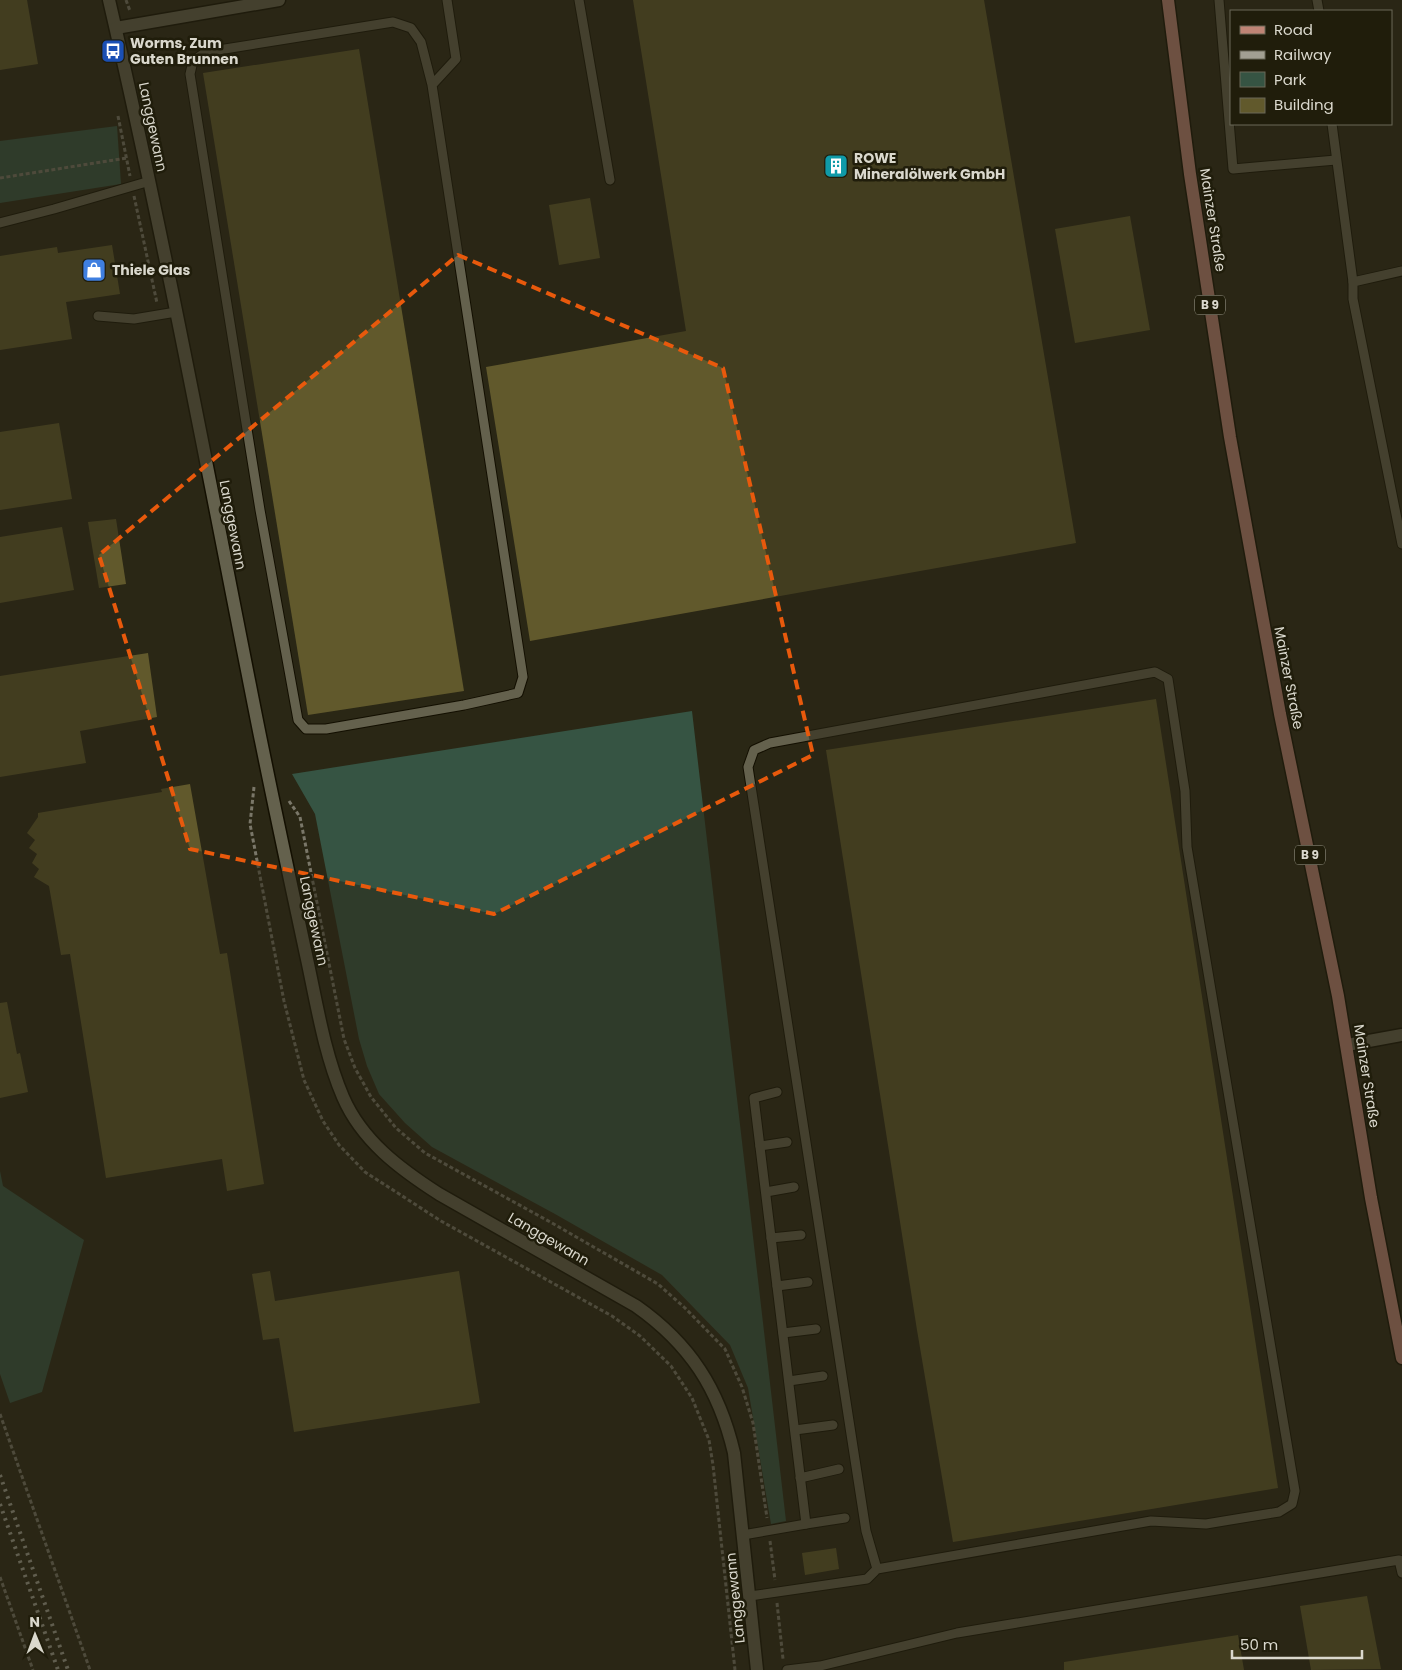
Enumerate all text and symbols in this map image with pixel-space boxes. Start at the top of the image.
legend [1230,10,1392,125]
text: Road [1274,19,1313,40]
place label: Worms, Zum Guten Brunnen [130,33,238,69]
bus stop icon: Worms, Zum Guten Brunnen [100,38,126,64]
text: Railway [1274,44,1332,65]
text: Park [1274,69,1306,90]
street label: Langgewann [134,80,172,174]
text: Building [1274,94,1334,115]
place label: ROWE Mineralölwerk GmbH [854,148,1005,184]
building icon: ROWE Mineralölwerk GmbH [823,153,849,179]
street label: Mainzer Straße [1195,167,1231,273]
shop icon: Thiele Glas [81,257,107,283]
place label: Thiele Glas [112,260,190,280]
road number: B 9 [1195,296,1225,314]
street label: Langgewann [215,478,251,572]
street label: Mainzer Straße [1269,625,1309,731]
road number: B 9 [1295,846,1325,864]
street label: Langgewann [295,874,333,968]
street label: Mainzer Straße [1349,1023,1385,1129]
street label: Langgewann [505,1208,593,1270]
street label: Langgewann [720,1552,750,1644]
north arrow [10,1610,60,1660]
text: N [29,1612,40,1632]
scale bar [1232,1628,1362,1660]
text: 50 m [1240,1634,1278,1655]

